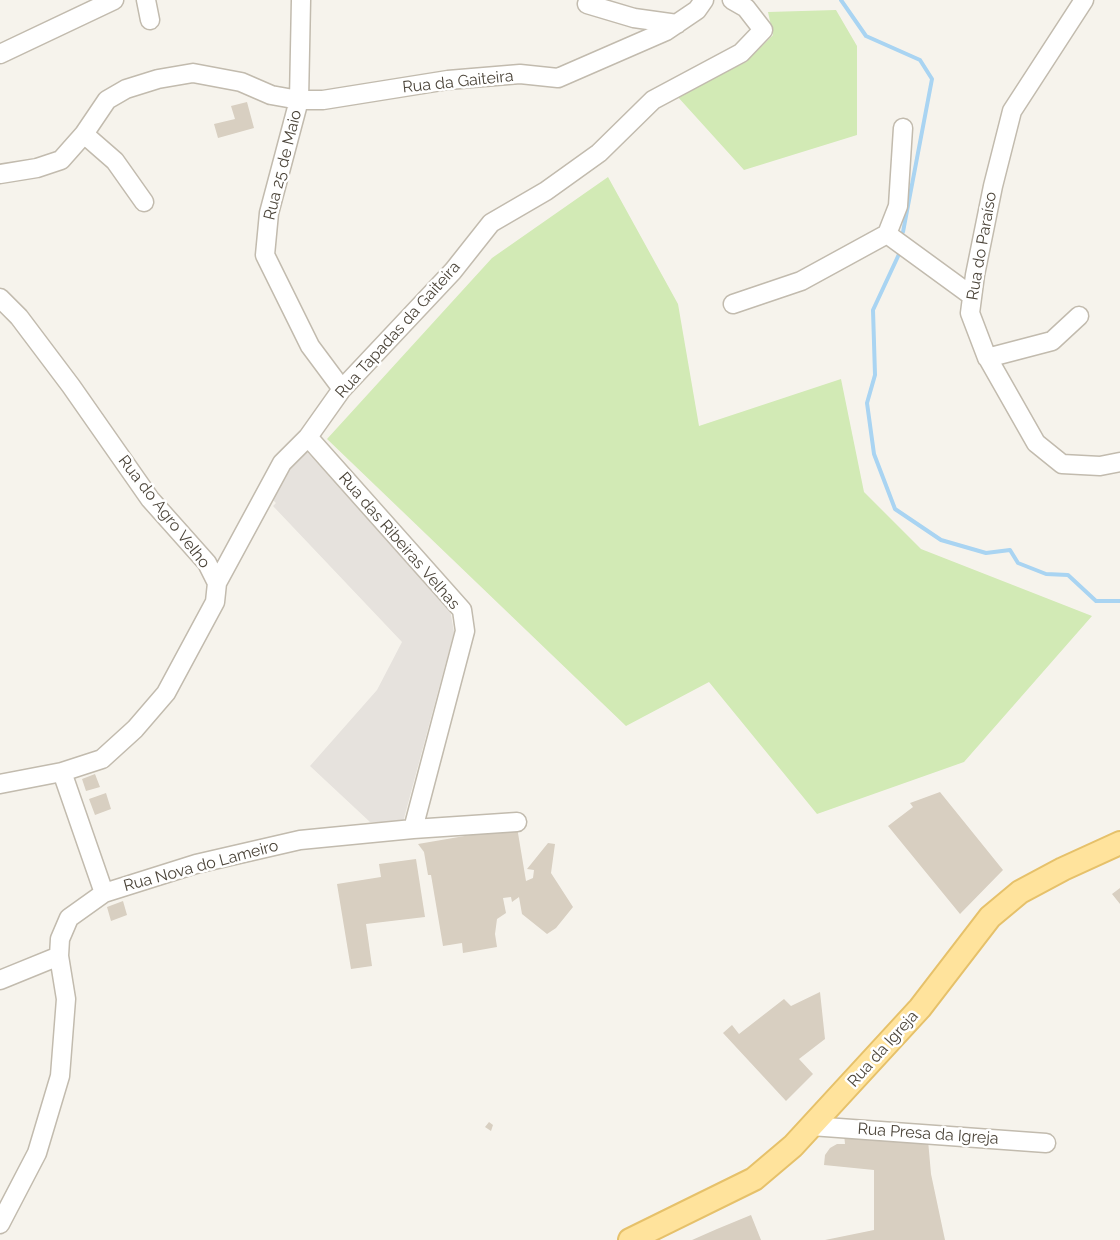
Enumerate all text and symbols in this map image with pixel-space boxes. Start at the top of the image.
street label: Rua da Gaiteira [402,67,514,97]
street label: Rua 25 de Maio [260,108,306,222]
street label: Rua do Paraíso [963,190,1001,302]
street label: Rua Tapadas da Gaiteira [332,258,464,402]
street label: Rua do Agro Velho [114,452,214,572]
street label: Rua das Ribeiras Velhas [334,469,464,613]
street label: Rua Nova do Lameiro [122,836,280,896]
street label: Rua da Igreja [844,1007,922,1091]
street label: Rua Presa da Igreja [857,1119,999,1149]

